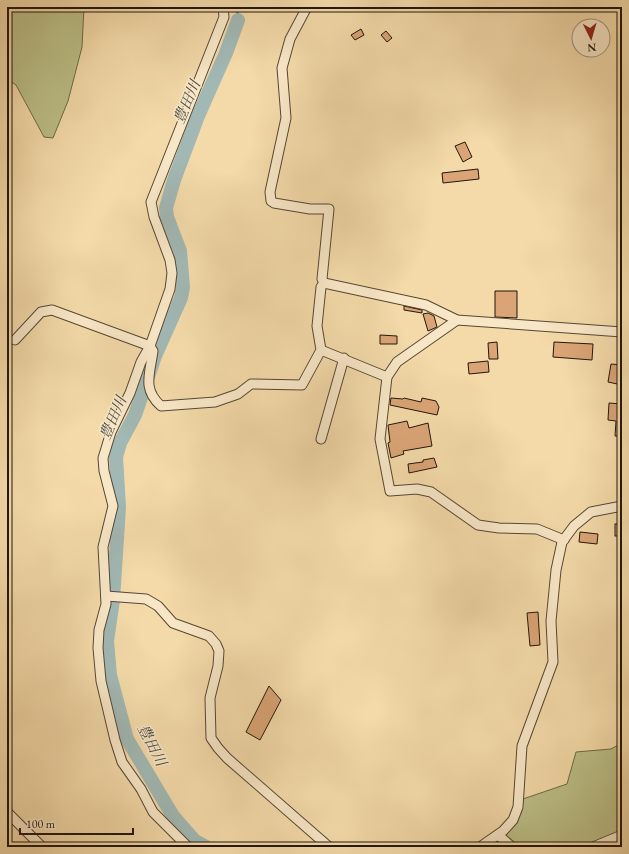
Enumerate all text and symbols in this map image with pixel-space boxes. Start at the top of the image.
north arrow [571,18,611,58]
text: N [587,41,597,55]
water label: 豊田川 [169,76,205,126]
water label: 豊田川 [95,392,131,442]
water label: 豊田川 [134,720,172,771]
scale bar [20,810,133,836]
text: 100 m [26,816,56,832]

